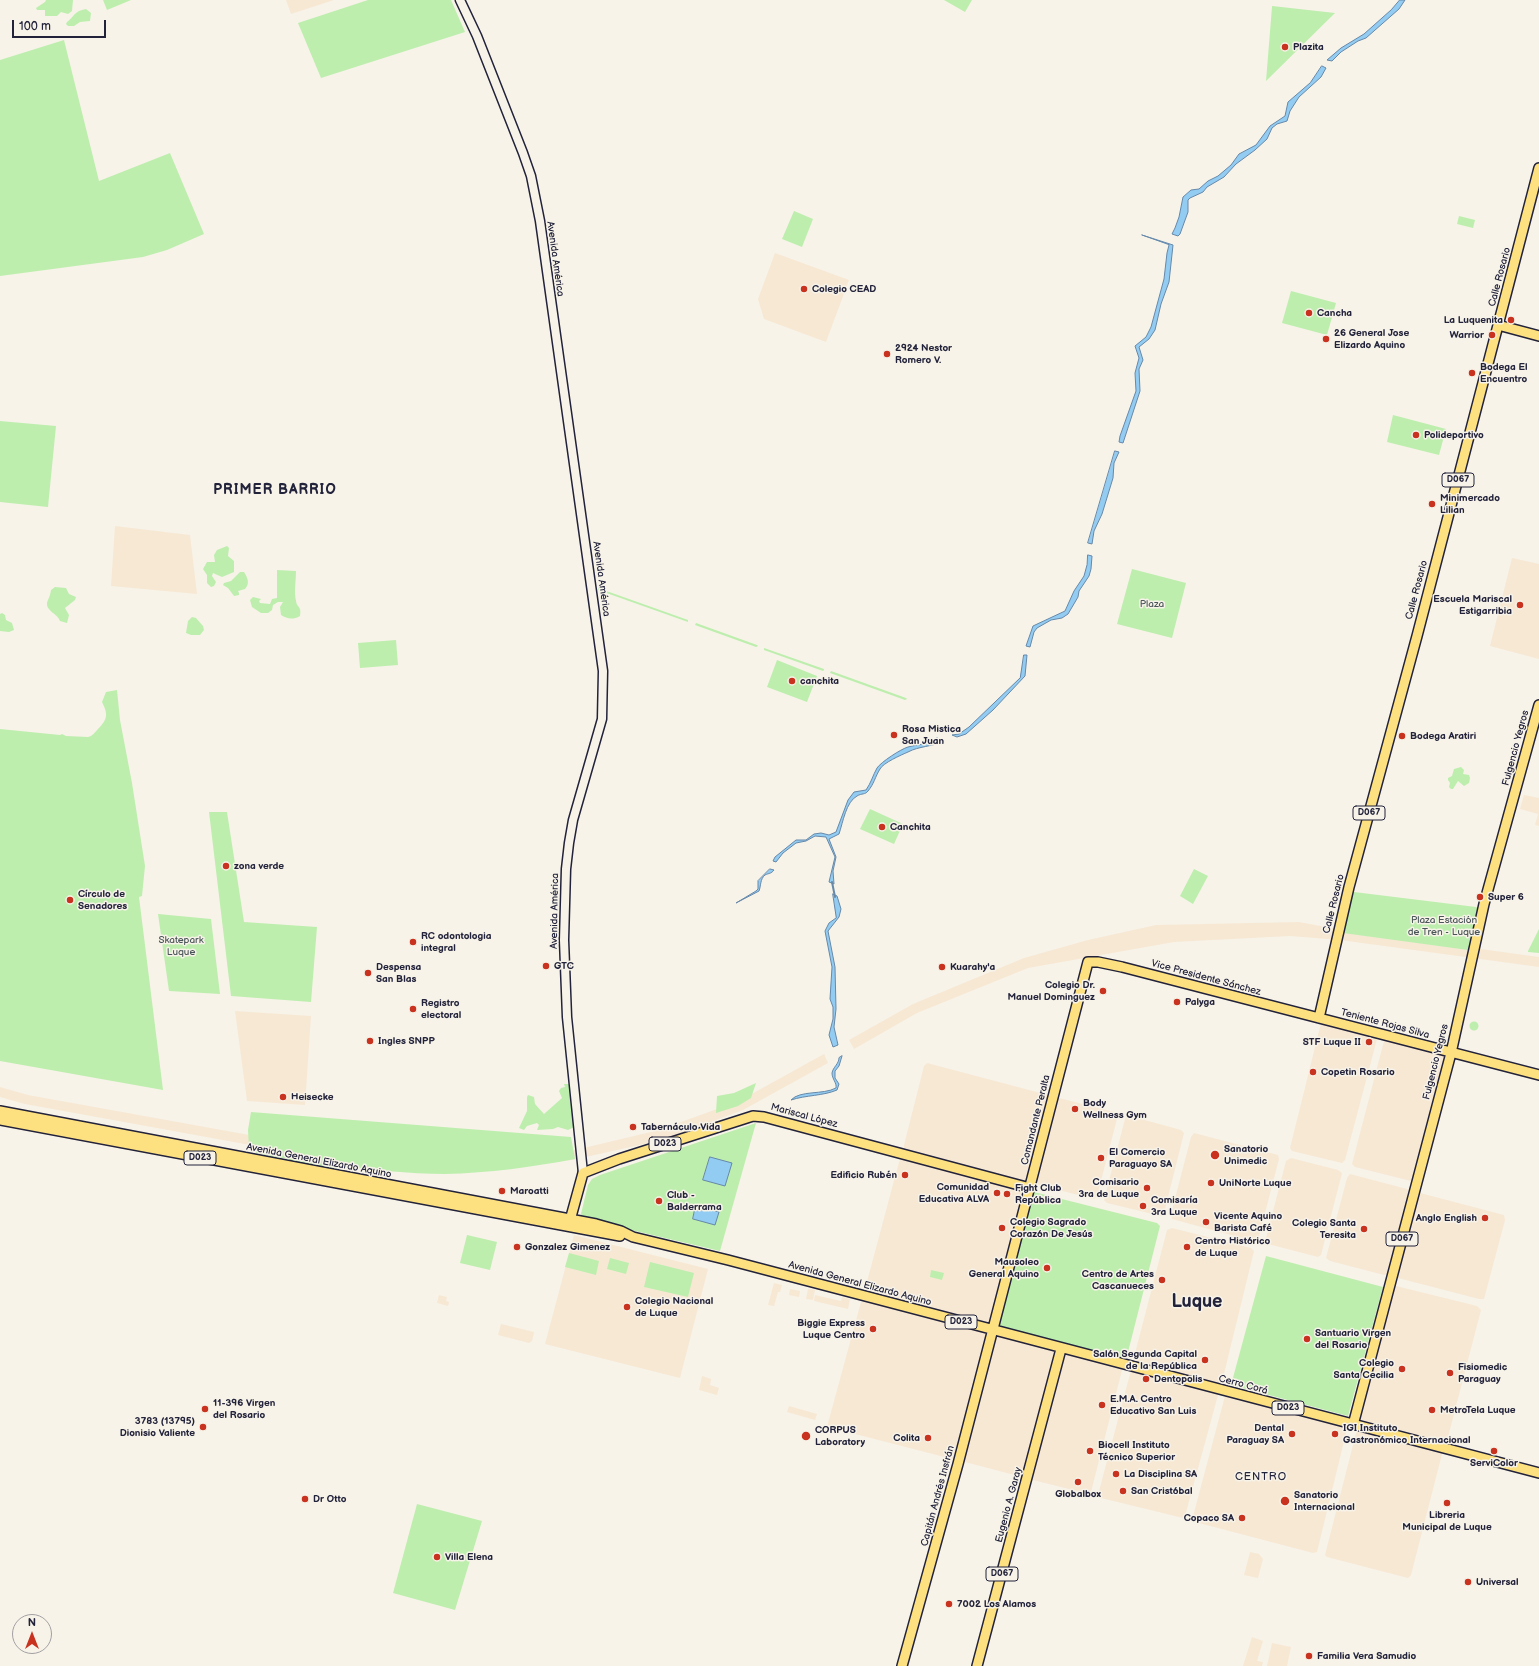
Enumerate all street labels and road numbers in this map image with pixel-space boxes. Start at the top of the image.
street label: Avenida América [544,221,566,297]
street label: Calle Rosario [1486,246,1514,308]
road number: D067 [1442,473,1474,487]
street label: Avenida América [590,541,612,617]
street label: Calle Rosario [1403,559,1431,621]
street label: Fulgencio Yegros [1500,709,1532,787]
road number: D067 [1353,806,1385,820]
street label: Avenida América [548,873,562,949]
street label: Calle Rosario [1321,873,1347,935]
street label: Vice Presidente Sánchez [1150,958,1262,998]
street label: Teniente Rojas Silva [1339,1006,1431,1042]
street label: Fulgencio Yegros [1421,1023,1451,1101]
street label: Comandante Peralta [1019,1074,1053,1166]
street label: Mariscal López [769,1101,839,1131]
road number: D023 [649,1137,681,1151]
street label: Avenida General Elizardo Aquino [245,1141,393,1181]
road number: D023 [184,1151,216,1165]
road number: D067 [1386,1232,1418,1246]
street label: Avenida General Elizardo Aquino [787,1259,933,1309]
road number: D023 [945,1315,977,1329]
street label: Cerro Corá [1217,1373,1269,1397]
road number: D023 [1272,1401,1304,1415]
street label: Capitán Andrés Insfrán [919,1444,957,1548]
street label: Eugenio A. Garay [993,1466,1025,1544]
road number: D067 [986,1567,1018,1581]

